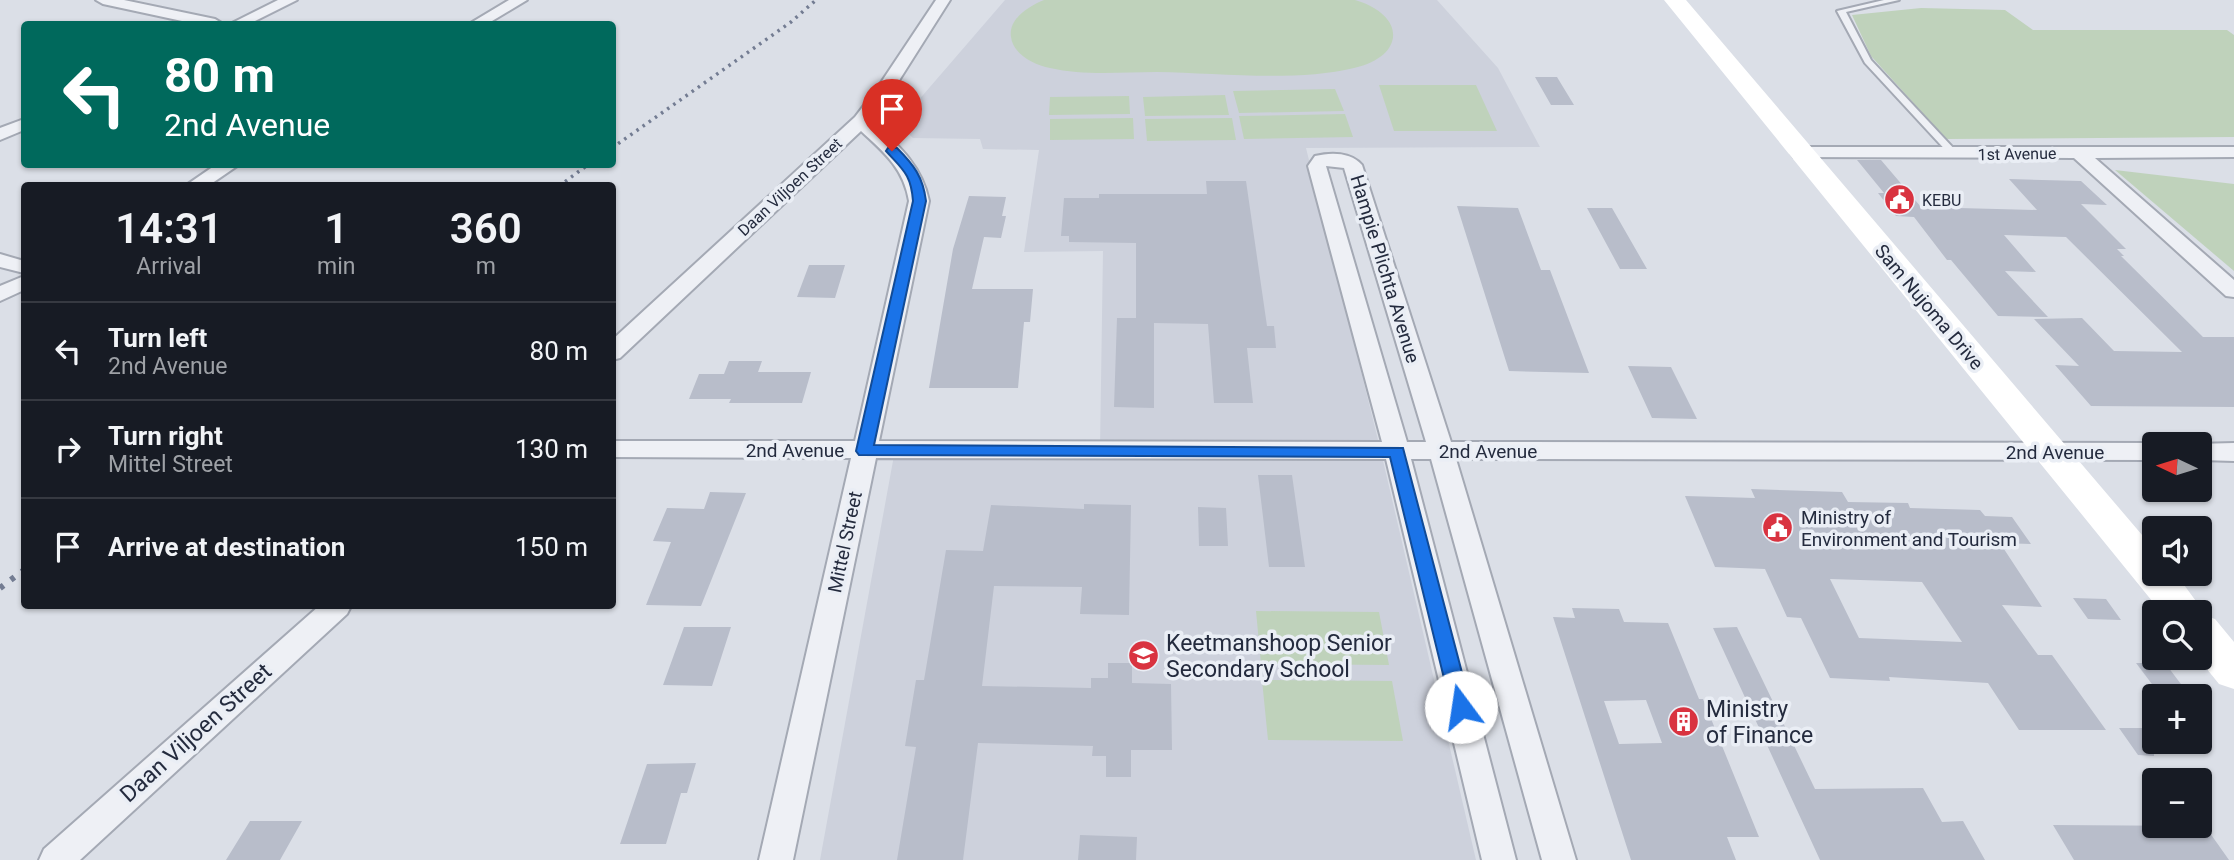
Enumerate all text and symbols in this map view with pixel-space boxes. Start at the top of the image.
text: 80 m [164,47,275,104]
icon: left [49,49,140,140]
pin [862,79,922,151]
icon: arrive [873,90,911,128]
text: 2nd Avenue [164,106,330,144]
street label: Daan Viljoen Street [734,134,846,240]
street label: 1st Avenue [1977,144,2057,164]
street label: Hampie Plichta Avenue [1345,172,1425,366]
public building icon: KEBU [1882,183,1916,217]
place label: KEBU [1922,191,1961,210]
text: 14:31 [115,204,223,253]
text: 1 [324,204,348,253]
text: 360 [450,204,522,253]
street label: Sam Nujoma Drive [1870,240,1988,374]
text: Arrival [136,253,202,280]
text: min [317,253,355,280]
text: m [476,253,496,280]
text: Turn left [108,323,207,353]
icon: left [49,332,87,370]
text: 80 m [530,336,588,366]
text: 2nd Avenue [108,353,228,380]
text: Turn right [108,421,223,451]
icon: right [49,430,87,468]
north arrow [2142,432,2212,502]
map controls [2142,432,2212,838]
text: 130 m [515,434,588,464]
street label: 2nd Avenue [746,439,844,462]
street label: 2nd Avenue [1439,440,1537,463]
street label: 2nd Avenue [2006,441,2104,464]
text: Mittel Street [108,451,233,478]
street label: Mittel Street [823,489,867,595]
place label: Ministry of Environment and Tourism [1801,506,2017,551]
public building icon: Ministry of Environment and Tourism [1761,511,1795,545]
button: sound [2142,516,2212,586]
icon: arrive [49,528,87,566]
text: Arrive at destination [108,532,345,562]
text: 150 m [515,532,588,562]
button: search [2142,600,2212,670]
place label: Keetmanshoop Senior Secondary School [1166,630,1392,683]
school or university icon: Keetmanshoop Senior Secondary School [1126,639,1160,673]
street label: Daan Viljoen Street [115,658,277,808]
position arrow [1424,670,1498,744]
button: + [2142,684,2212,754]
place label: Ministry of Finance [1706,696,1813,749]
building icon: Ministry of Finance [1666,705,1700,739]
button: − [2142,768,2212,838]

